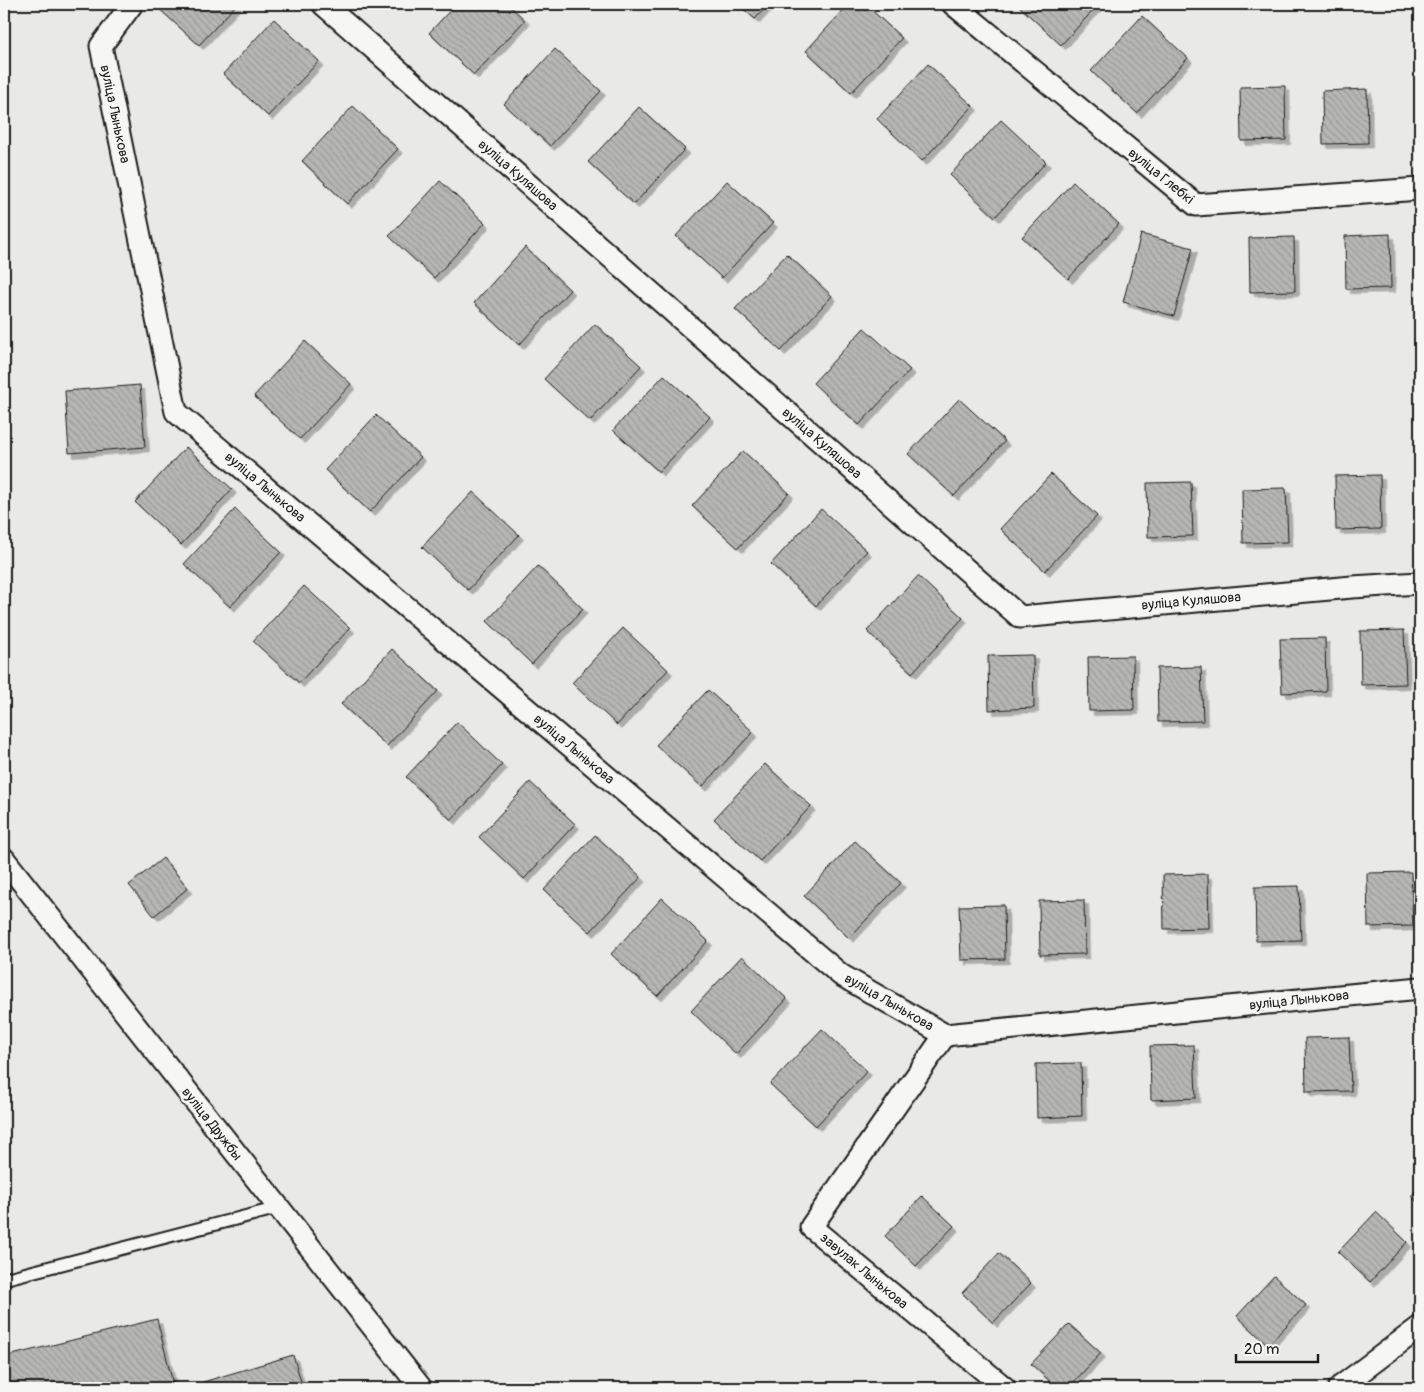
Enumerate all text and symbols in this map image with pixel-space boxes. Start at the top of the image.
street label: вуліца Лынькова [96,63,134,165]
street label: вуліца Куляшова [475,136,561,214]
street label: вуліца Глебкі [1125,144,1198,208]
street label: вуліца Куляшова [779,404,865,482]
street label: вуліца Лынькова [221,448,309,526]
street label: вуліца Куляшова [1141,588,1241,614]
street label: вуліца Лынькова [530,710,618,788]
street label: вуліца Лынькова [841,970,937,1034]
street label: вуліца Лынькова [1248,986,1350,1014]
street label: вуліца Дружбы [178,1084,246,1164]
street label: завулак Лынькова [817,1229,911,1313]
scale bar [1236,1332,1319,1364]
text: 20 m [1244,1340,1279,1359]

